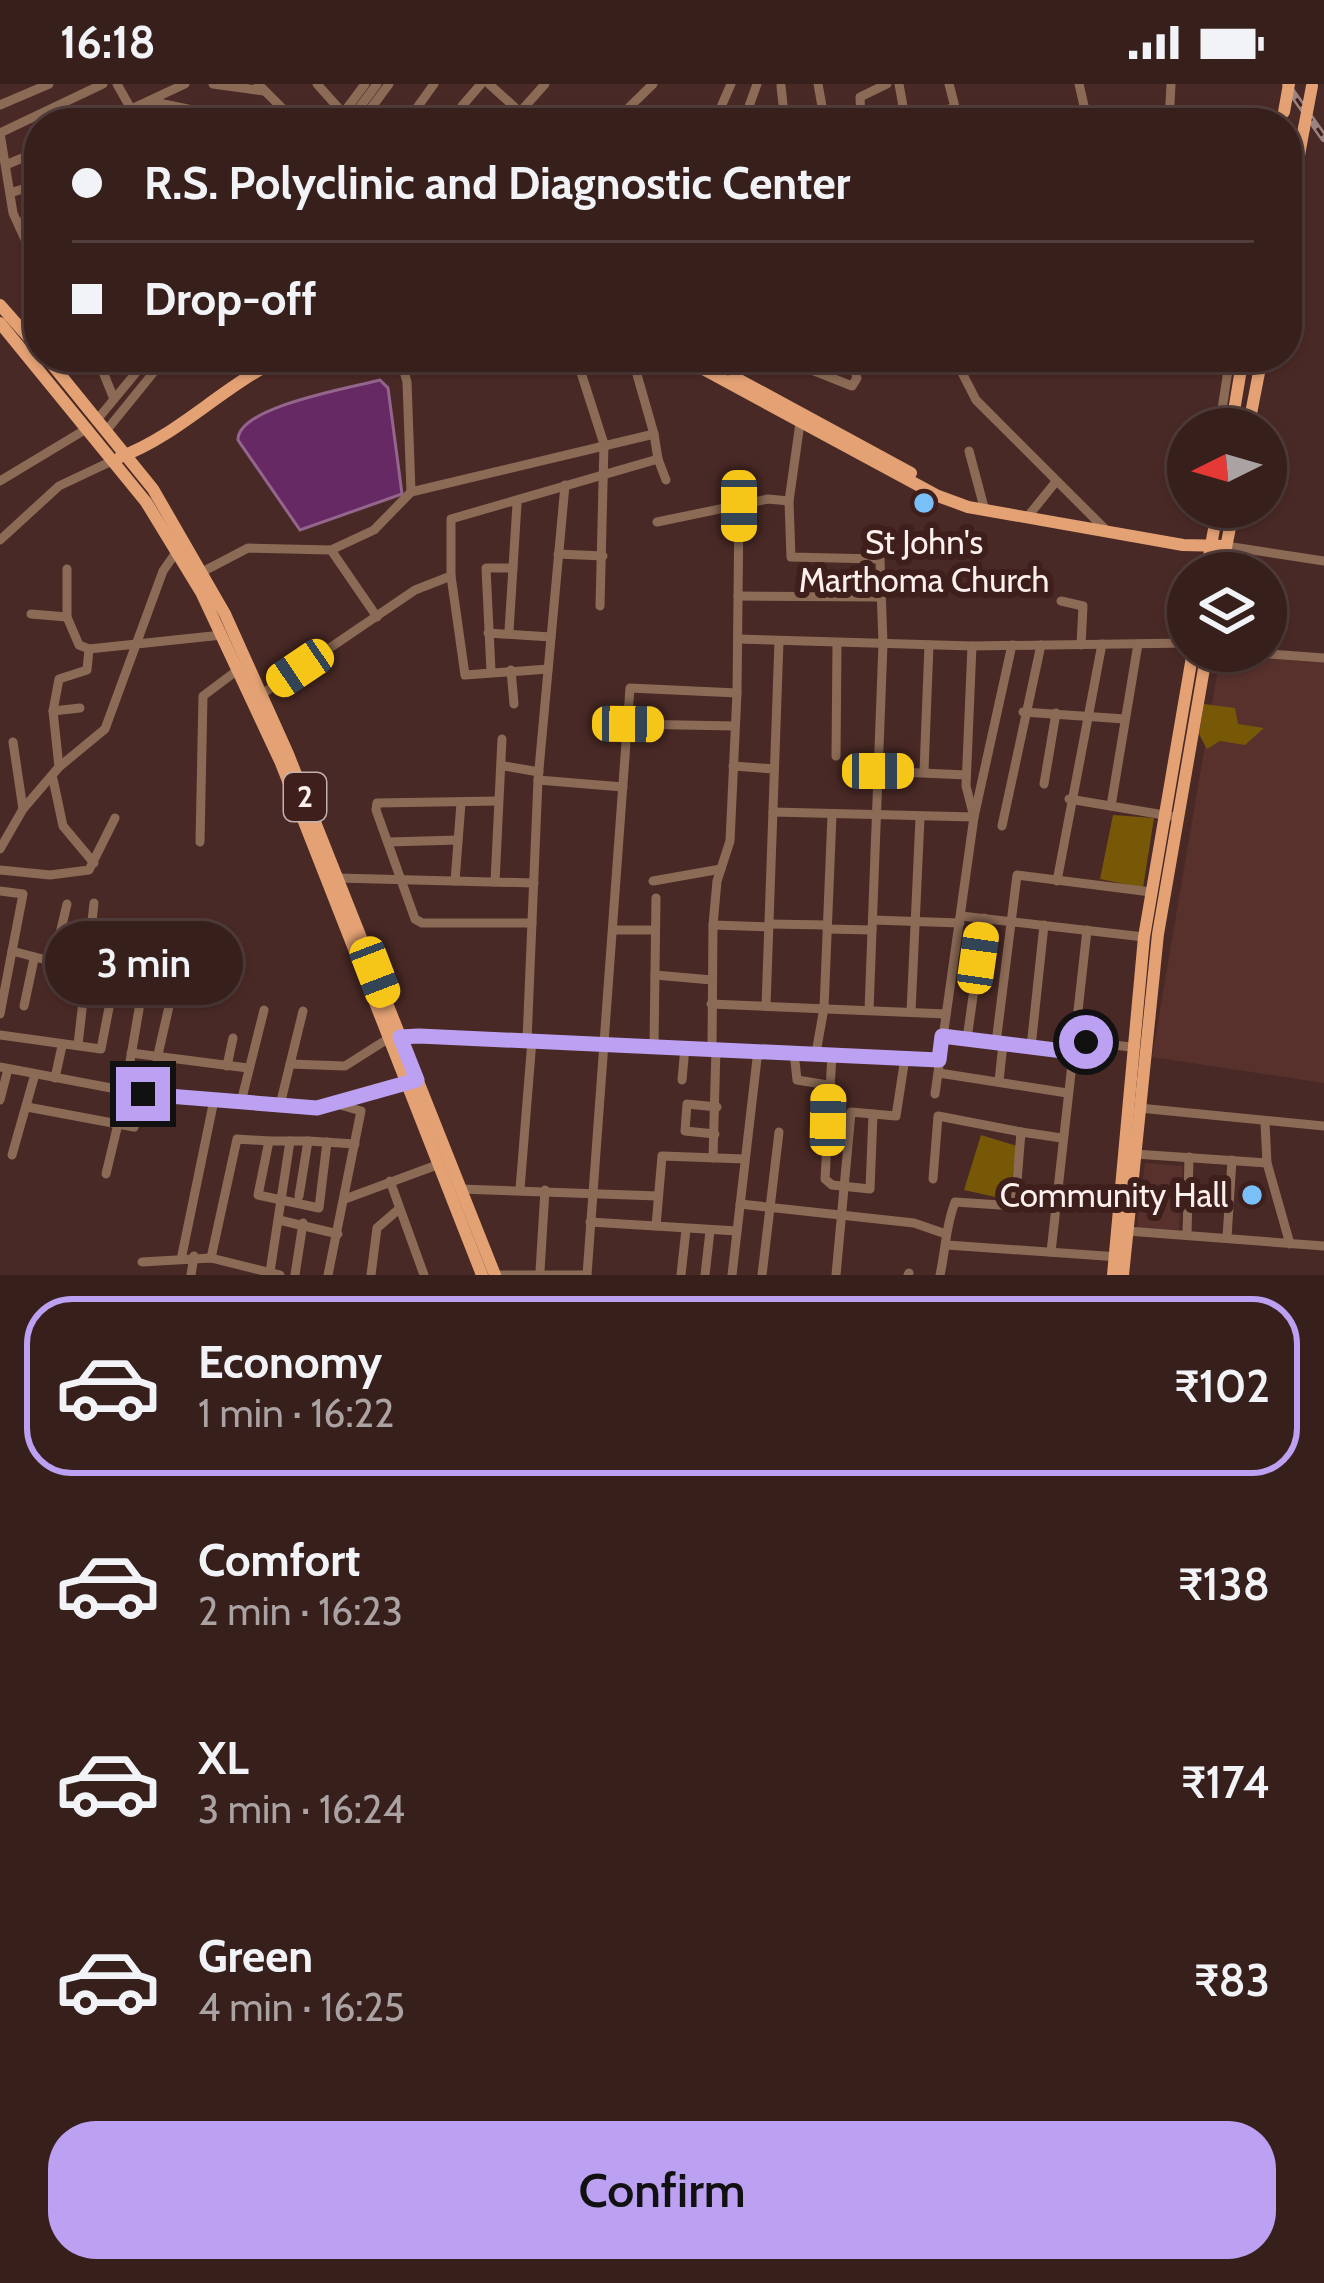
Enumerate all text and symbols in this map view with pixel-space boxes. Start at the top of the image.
text: 16:18 [60,15,156,69]
text: R.S. Polyclinic and Diagnostic Center [144,156,850,210]
text: Drop-off [144,272,317,326]
north arrow [1167,408,1287,528]
map controls [1167,408,1287,672]
car [721,470,757,542]
marker: St John's Marthoma Church [911,490,937,516]
place label: St John's Marthoma Church [799,522,1049,600]
button: layers [1167,552,1287,672]
car [260,633,340,703]
car [592,705,664,743]
car [842,753,914,789]
road number: 2 [284,773,326,821]
callout: 3 min [44,920,242,1004]
car [955,920,1001,996]
car [345,932,405,1012]
text: 3 min [97,939,191,987]
route start [1059,1015,1113,1069]
route end [116,1067,170,1121]
car [809,1084,847,1156]
place label: Community Hall [1000,1175,1228,1215]
marker: Community Hall [1239,1182,1265,1208]
icon: car [54,1332,162,1440]
text: Economy [198,1335,382,1389]
text: ₹102 [1174,1359,1270,1413]
text: 1 min · 16:22 [198,1389,394,1437]
icon: car [54,1530,162,1638]
text: Comfort [198,1533,361,1587]
text: ₹138 [1178,1557,1270,1611]
text: 2 min · 16:23 [198,1587,403,1635]
icon: car [54,1728,162,1836]
text: XL [198,1731,249,1785]
text: ₹174 [1181,1755,1270,1809]
text: 3 min · 16:24 [198,1785,405,1833]
icon: car [54,1926,162,2034]
text: Green [198,1929,313,1983]
text: ₹83 [1194,1953,1270,2007]
text: 4 min · 16:25 [198,1983,405,2031]
button: Confirm [48,2121,1276,2259]

